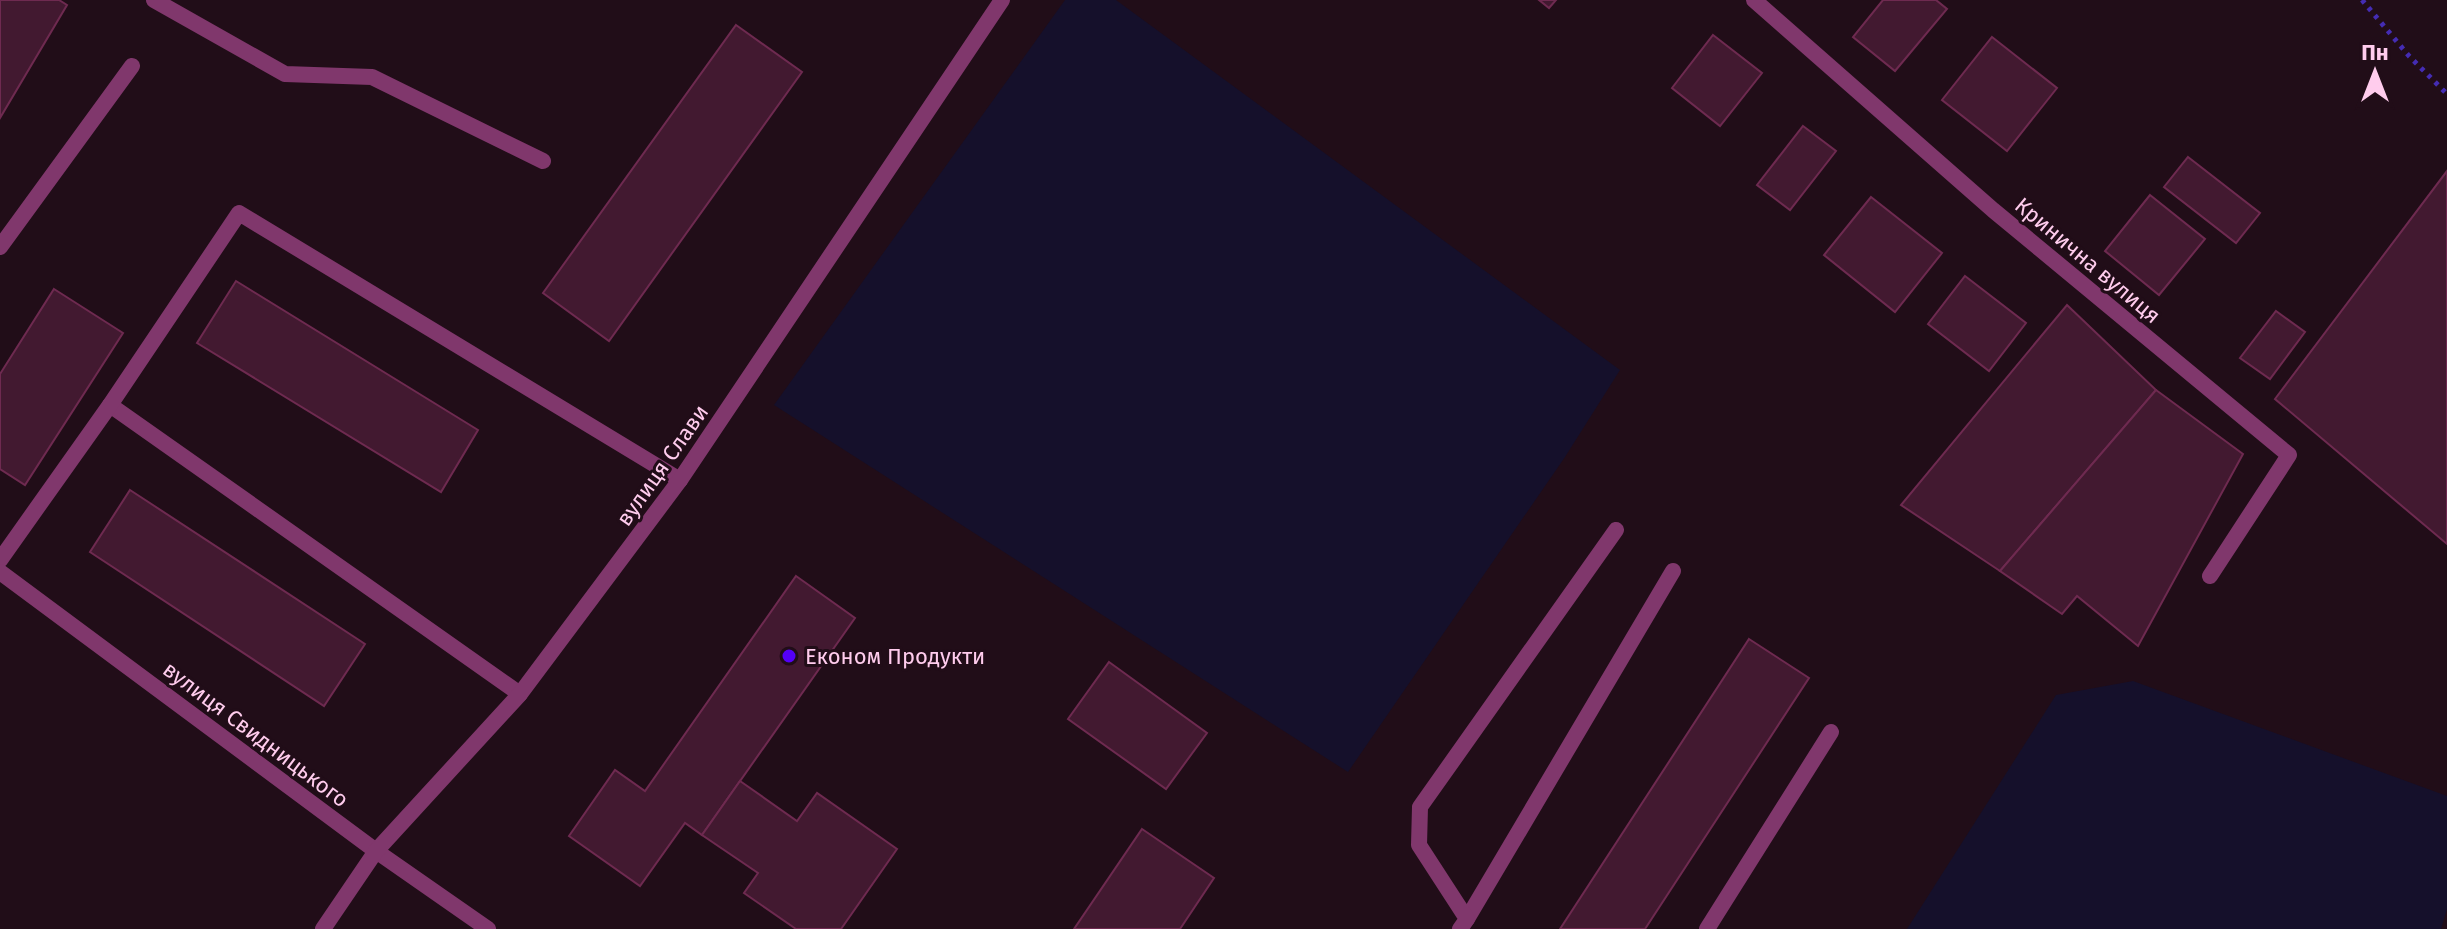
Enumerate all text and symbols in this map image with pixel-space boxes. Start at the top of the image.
north arrow [2335,32,2415,112]
text: Пн [2361,39,2389,66]
street label: Кринична вулиця [2009,192,2166,329]
street label: вулиця Слави [611,399,714,531]
place label: Економ Продукти [805,643,985,670]
marker: Економ Продукти [780,647,798,665]
street label: вулиця Свидницького [158,656,354,813]

